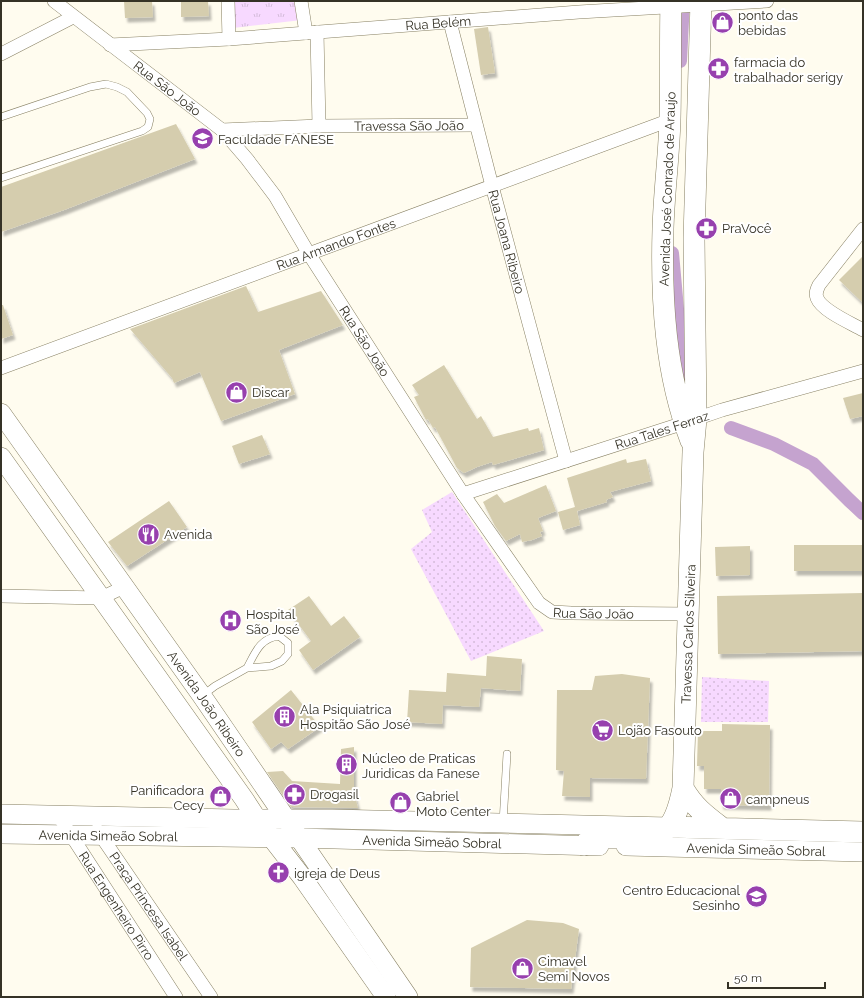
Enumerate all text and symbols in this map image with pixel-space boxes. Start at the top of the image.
place label: ponto das bebidas [738,8,798,38]
shop icon: ponto das bebidas [709,9,735,35]
street label: Rua Belém [405,13,472,33]
place label: farmacia do trabalhador serigy [734,55,843,85]
pharmacy icon: farmacia do trabalhador serigy [705,56,731,82]
street label: Rua São João [130,58,204,119]
street label: Avenida José Conrado de Araujo [657,91,678,287]
street label: Travessa São João [354,118,464,134]
school or university icon: Faculdade FANESE [189,126,215,152]
place label: Faculdade FANESE [218,132,334,147]
street label: Rua Joana Ribeiro [485,188,528,296]
street label: Rua Armando Fontes [274,215,398,273]
pharmacy icon: PraVocê [694,215,720,241]
place label: PraVocê [722,221,772,236]
street label: Rua São João [336,303,393,380]
shop icon: Discar [224,379,250,405]
place label: Discar [252,385,290,400]
street label: Rua Tales Ferraz [613,408,711,453]
restaurant icon: Avenida [135,521,161,547]
place label: Avenida [164,527,212,542]
street label: Travessa Carlos Silveira [679,564,698,704]
street label: Rua São João [552,605,634,622]
place label: Hospital São José [246,607,300,637]
hospital icon: Hospital São José [218,608,244,634]
street label: Avenida João Ribeiro [164,648,248,760]
place label: Ala Psiquiatrica Hospitão São José [300,702,411,732]
building icon: Ala Psiquiatrica Hospitão São José [272,703,298,729]
supermarket icon: Lojão Fasouto [589,717,615,743]
place label: Lojão Fasouto [618,723,702,738]
place label: Núcleo de Praticas Juridicas da Fanese [362,751,480,781]
building icon: Núcleo de Praticas Juridicas da Fanese [334,752,360,778]
pharmacy icon: Drogasil [281,781,307,807]
place label: Panificadora Cecy [130,783,204,813]
shop icon: Panificadora Cecy [207,784,233,810]
shop icon: campneus [717,786,743,812]
place label: Drogasil [310,787,360,802]
place label: Gabriel Moto Center [416,789,491,819]
shop icon: Gabriel Moto Center [388,790,414,816]
place label: campneus [746,792,809,807]
street label: Avenida Simeão Sobral [38,828,178,844]
street label: Avenida Simeão Sobral [362,833,502,851]
street label: Avenida Simeão Sobral [686,841,826,859]
street label: Rua Engenheiro Pirro [76,849,157,963]
street label: Praça Princesa Isabel [106,849,191,964]
church icon: igreja de Deus [265,860,291,886]
place label: igreja de Deus [294,866,380,881]
place label: Centro Educacional Sesinho [623,883,740,913]
school or university icon: Centro Educacional Sesinho [743,884,769,910]
place label: Cimavel Semi Novos [538,954,610,984]
shop icon: Cimavel Semi Novos [509,955,535,981]
scale bar [728,964,825,990]
text: 50 m [734,971,762,985]

